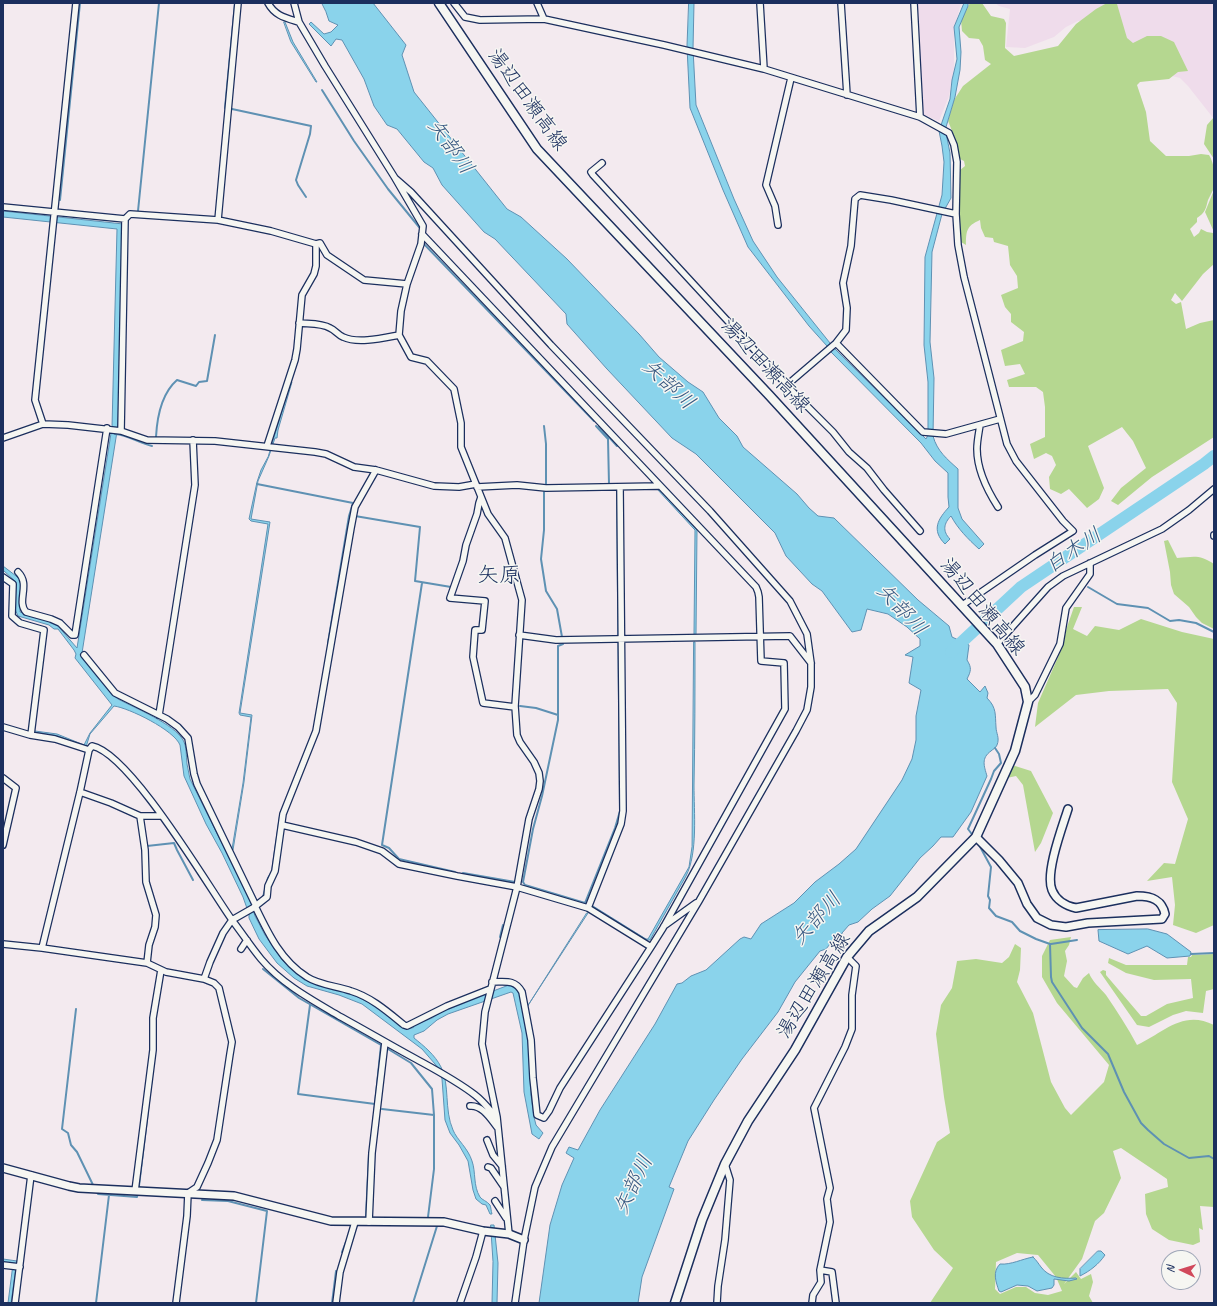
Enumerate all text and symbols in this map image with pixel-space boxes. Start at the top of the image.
street label: 湯辺田瀬高線 [482,44,572,156]
water label: 矢部川 [421,114,479,180]
street label: 湯辺田瀬高線 [715,314,815,418]
water label: 矢部川 [636,354,700,416]
water label: 白木川 [1041,523,1107,579]
street label: 湯辺田瀬高線 [934,553,1030,661]
district label: 矢原 [477,563,521,589]
water label: 矢部川 [870,578,932,642]
water label: 矢部川 [787,887,847,951]
street label: 湯辺田瀬高線 [772,929,856,1043]
water label: 矢部川 [609,1151,659,1219]
north arrow [1161,1250,1201,1290]
text: N [1163,1265,1177,1273]

